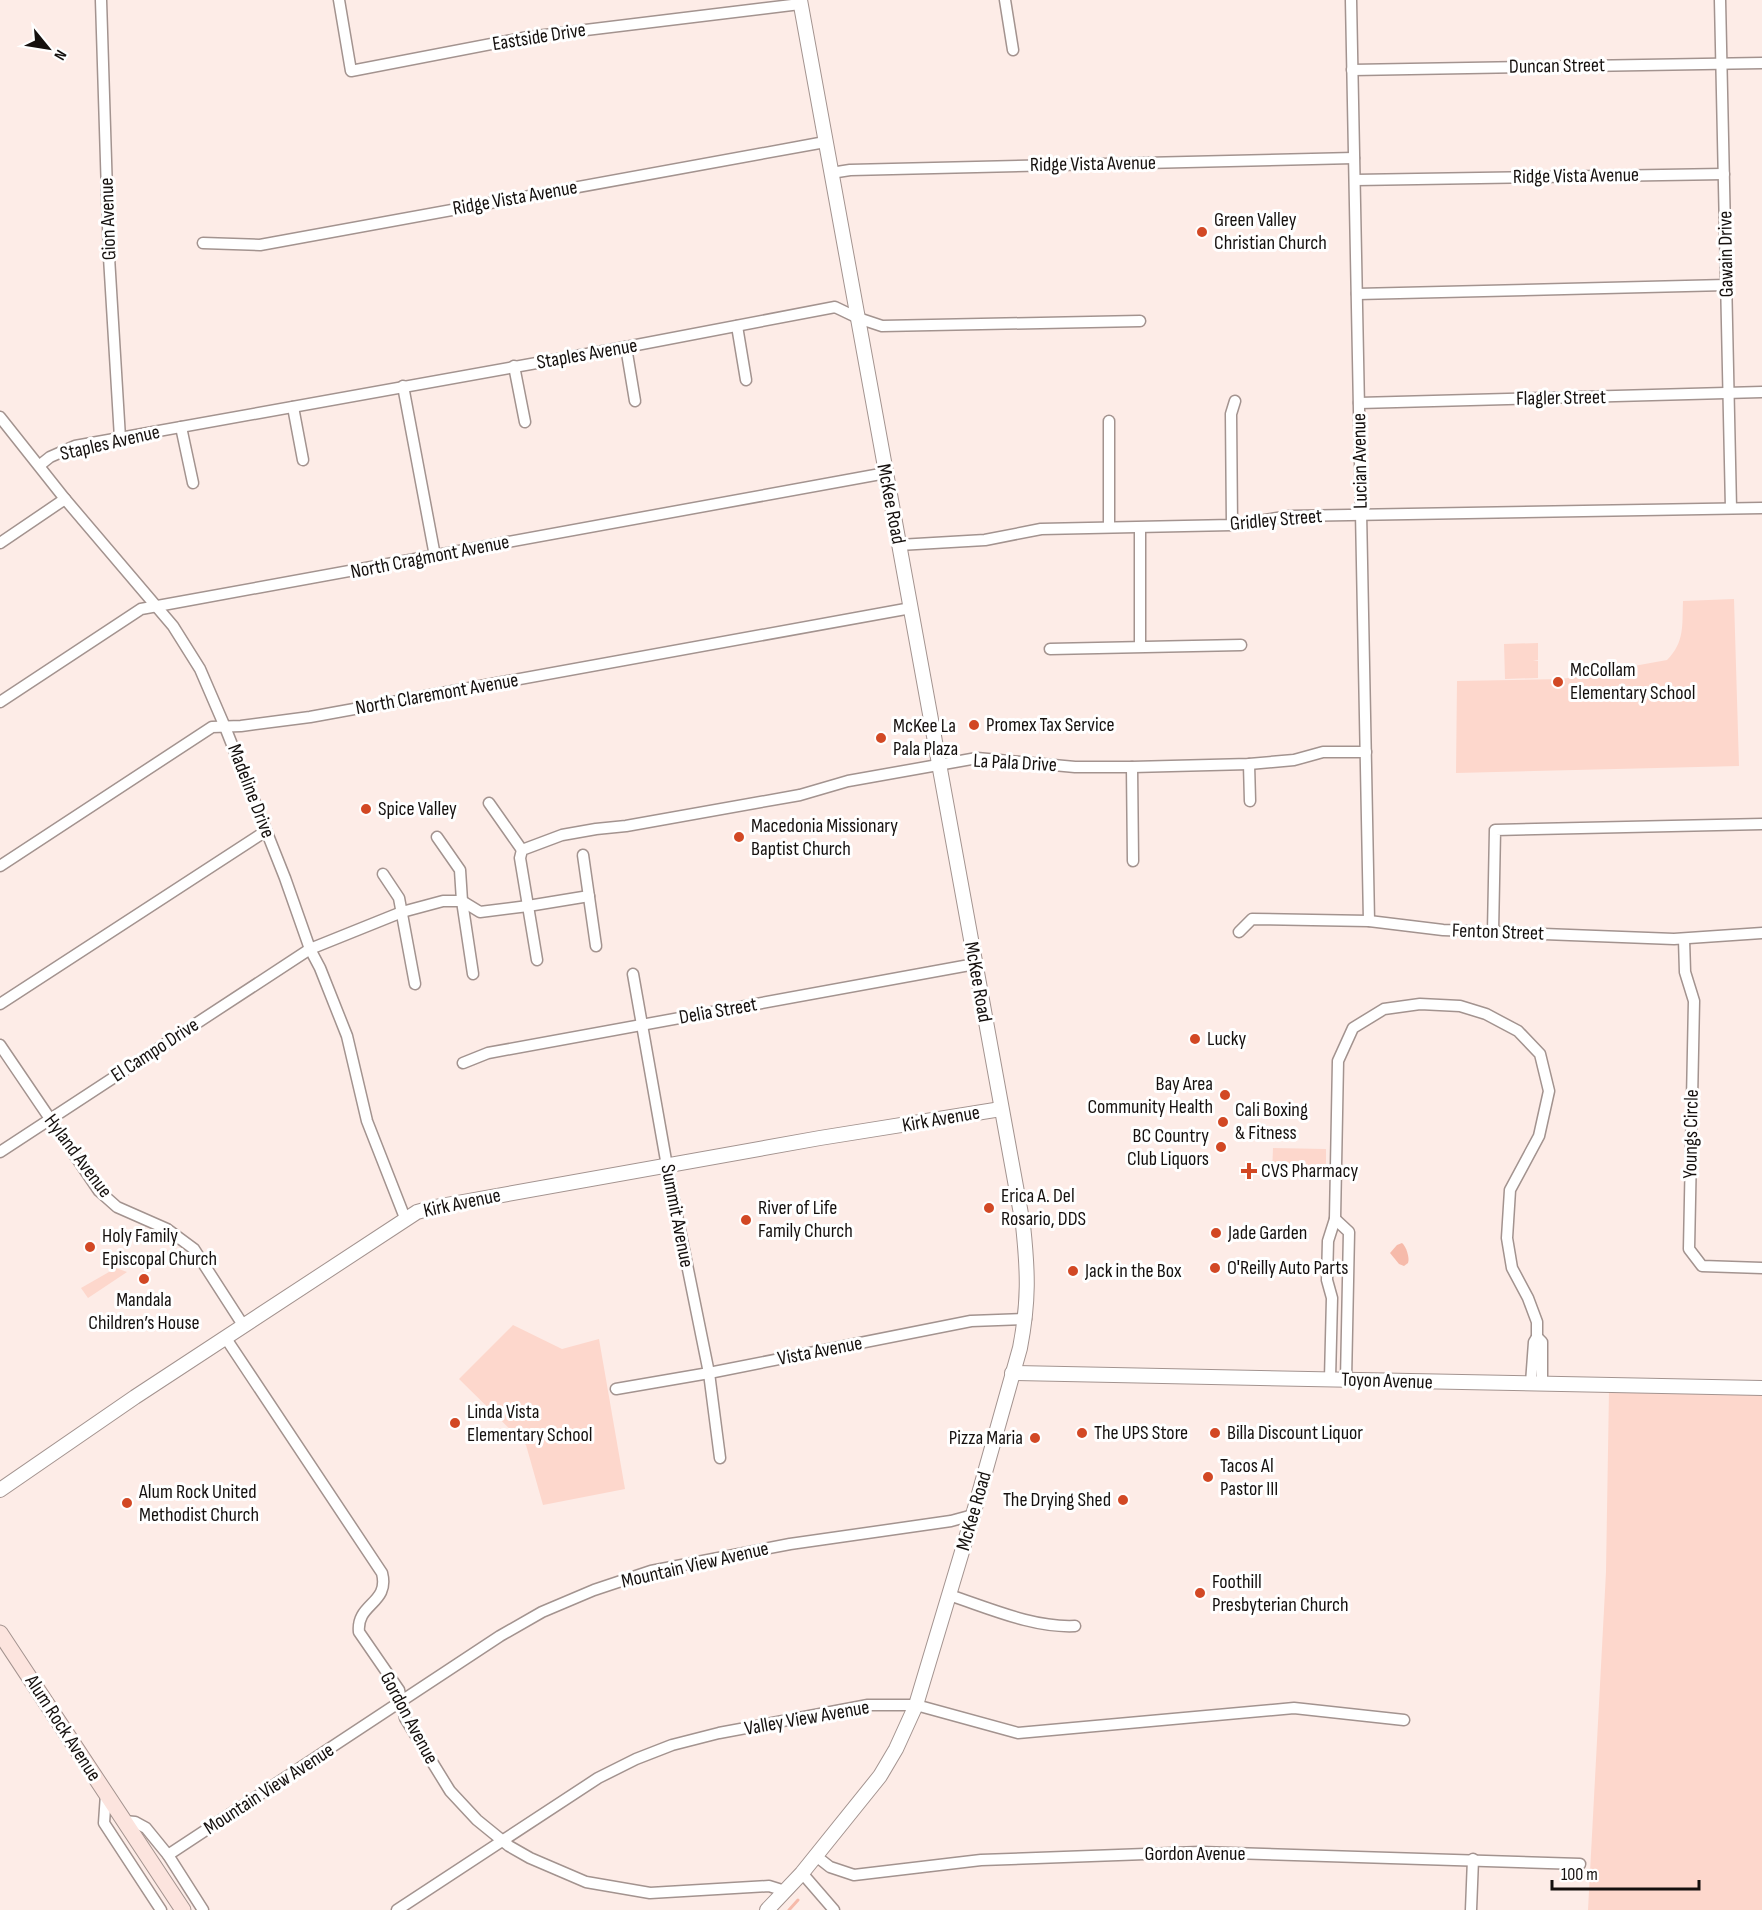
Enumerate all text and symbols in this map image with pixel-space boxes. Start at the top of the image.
north arrow [18,18,78,78]
street label: Eastside Drive [491,18,587,56]
text: N [49,46,70,63]
street label: Duncan Street [1509,53,1605,79]
street label: Ridge Vista Avenue [1030,151,1156,177]
street label: Ridge Vista Avenue [1513,163,1639,189]
street label: Ridge Vista Avenue [451,175,579,221]
street label: Gion Avenue [95,177,121,261]
place label: Green Valley Christian Church [1214,208,1327,255]
street label: Gawain Drive [1713,211,1739,297]
marker: Green Valley Christian Church [1195,225,1209,239]
street label: Staples Avenue [535,333,639,375]
street label: Flagler Street [1516,385,1606,411]
street label: Lucian Avenue [1347,413,1373,509]
street label: Staples Avenue [58,420,162,466]
street label: McKee Road [871,462,911,546]
street label: Gridley Street [1229,504,1323,536]
street label: North Cragmont Avenue [349,530,511,584]
place label: McCollam Elementary School [1570,658,1696,705]
street label: North Claremont Avenue [354,668,520,720]
marker: McCollam Elementary School [1551,675,1565,689]
place label: Promex Tax Service [986,713,1115,737]
place label: McKee La Pala Plaza [893,714,958,761]
marker: Promex Tax Service [967,718,981,732]
marker: McKee La Pala Plaza [874,731,888,745]
street label: Madeline Drive [222,741,280,841]
street label: La Pala Drive [973,749,1057,777]
place label: Spice Valley [378,797,457,821]
marker: Spice Valley [359,802,373,816]
place label: Macedonia Missionary Baptist Church [751,814,898,861]
marker: Macedonia Missionary Baptist Church [732,830,746,844]
street label: Fenton Street [1451,918,1545,946]
street label: McKee Road [959,940,997,1024]
street label: Delia Street [677,992,759,1030]
street label: El Campo Drive [107,1013,203,1087]
place label: Lucky [1207,1027,1246,1051]
marker: Lucky [1188,1032,1202,1046]
place label: Bay Area Community Health [1088,1072,1213,1119]
marker: Bay Area Community Health [1218,1088,1232,1102]
street label: Youngs Circle [1678,1089,1704,1179]
place label: Cali Boxing & Fitness [1235,1098,1308,1145]
street label: Kirk Avenue [900,1100,982,1138]
street label: Hyland Avenue [39,1110,117,1202]
marker: Cali Boxing & Fitness [1216,1115,1230,1129]
place label: BC Country Club Liquors [1127,1124,1209,1171]
marker: BC Country Club Liquors [1214,1140,1228,1154]
place label: CVS Pharmacy [1261,1159,1358,1183]
street label: Summit Avenue [655,1162,699,1270]
marker: CVS Pharmacy [1242,1164,1256,1178]
street label: Kirk Avenue [421,1183,503,1223]
place label: Erica A. Del Rosario, DDS [1001,1184,1086,1231]
place label: River of Life Family Church [758,1196,853,1243]
marker: Erica A. Del Rosario, DDS [982,1201,996,1215]
marker: River of Life Family Church [739,1213,753,1227]
place label: Jade Garden [1227,1221,1307,1245]
place label: Holy Family Episcopal Church [102,1224,217,1271]
marker: Jade Garden [1209,1226,1223,1240]
marker: Holy Family Episcopal Church [83,1240,97,1254]
place label: O'Reilly Auto Parts [1227,1256,1348,1280]
place label: Jack in the Box [1084,1259,1182,1283]
marker: O'Reilly Auto Parts [1208,1261,1222,1275]
marker: Jack in the Box [1066,1264,1080,1278]
marker: Mandala Children’s House [137,1272,151,1286]
place label: Mandala Children’s House [88,1288,200,1335]
street label: Vista Avenue [776,1331,864,1371]
street label: Toyon Avenue [1341,1367,1433,1395]
place label: Linda Vista Elementary School [467,1400,593,1447]
marker: Linda Vista Elementary School [448,1416,462,1430]
place label: The UPS Store [1094,1421,1188,1445]
place label: Billa Discount Liquor [1227,1421,1363,1445]
place label: Pizza Maria [949,1426,1023,1450]
marker: The UPS Store [1075,1426,1089,1440]
marker: Billa Discount Liquor [1208,1426,1222,1440]
marker: Pizza Maria [1028,1431,1042,1445]
place label: Tacos Al Pastor III [1220,1454,1278,1501]
street label: McKee Road [951,1469,997,1553]
marker: Tacos Al Pastor III [1201,1470,1215,1484]
place label: Alum Rock United Methodist Church [138,1480,259,1527]
place label: The Drying Shed [1003,1488,1111,1512]
marker: The Drying Shed [1116,1493,1130,1507]
marker: Alum Rock United Methodist Church [120,1496,134,1510]
street label: Mountain View Avenue [619,1536,771,1594]
place label: Foothill Presbyterian Church [1212,1570,1349,1617]
marker: Foothill Presbyterian Church [1193,1586,1207,1600]
street label: Gordon Avenue [375,1668,443,1768]
street label: Alum Rock Avenue [19,1669,106,1786]
street label: Valley View Avenue [743,1695,871,1741]
street label: Mountain View Avenue [199,1738,339,1840]
street label: Gordon Avenue [1144,1842,1246,1866]
scale bar [1552,1853,1699,1891]
text: 100 m [1561,1864,1598,1885]

